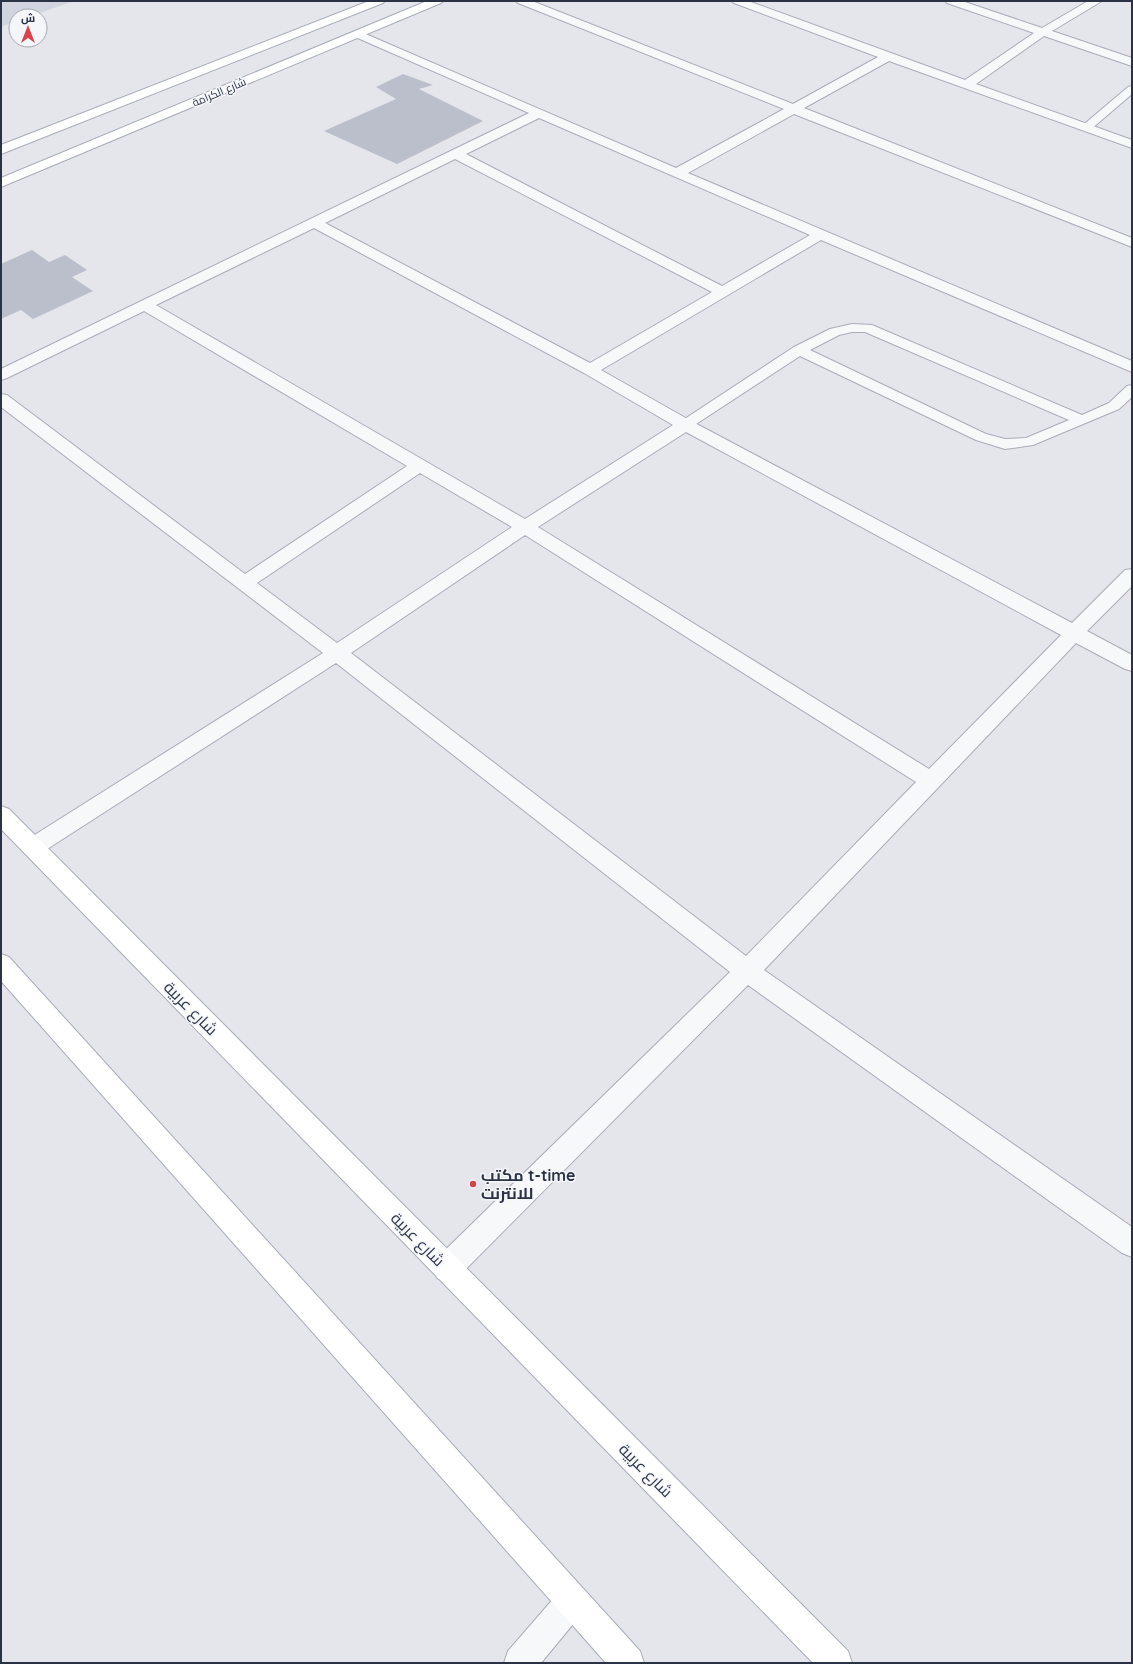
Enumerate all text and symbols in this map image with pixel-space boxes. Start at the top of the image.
north arrow [8,8,48,48]
text: ش [21,11,35,25]
street label: شارع الكرامة [190,74,248,111]
street label: شارع عربية [159,977,222,1040]
place label: مكتب t-time للانترنت [481,1165,575,1203]
marker: مكتب t-time للانترنت [468,1179,478,1189]
street label: شارع عربية [386,1208,449,1271]
street label: شارع عربية [614,1439,677,1502]

